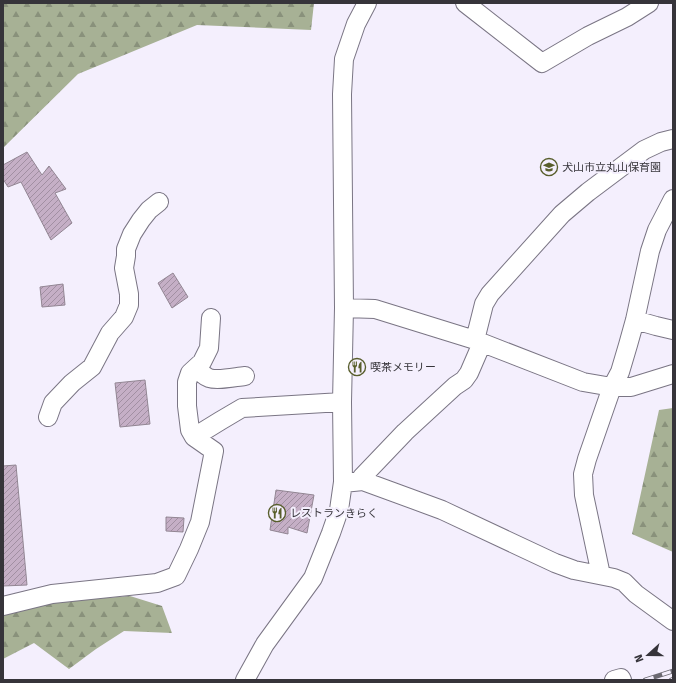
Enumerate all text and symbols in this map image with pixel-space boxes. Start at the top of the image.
school or university icon: 犬山市立丸山保育園 [539,157,559,177]
place label: 犬山市立丸山保育園 [562,161,661,174]
restaurant icon: 喫茶メモリー [347,357,367,377]
place label: 喫茶メモリー [370,361,436,374]
restaurant icon: レストランきらく [267,503,287,523]
place label: レストランきらく [290,507,378,520]
north arrow [628,635,668,675]
text: N [632,653,647,664]

